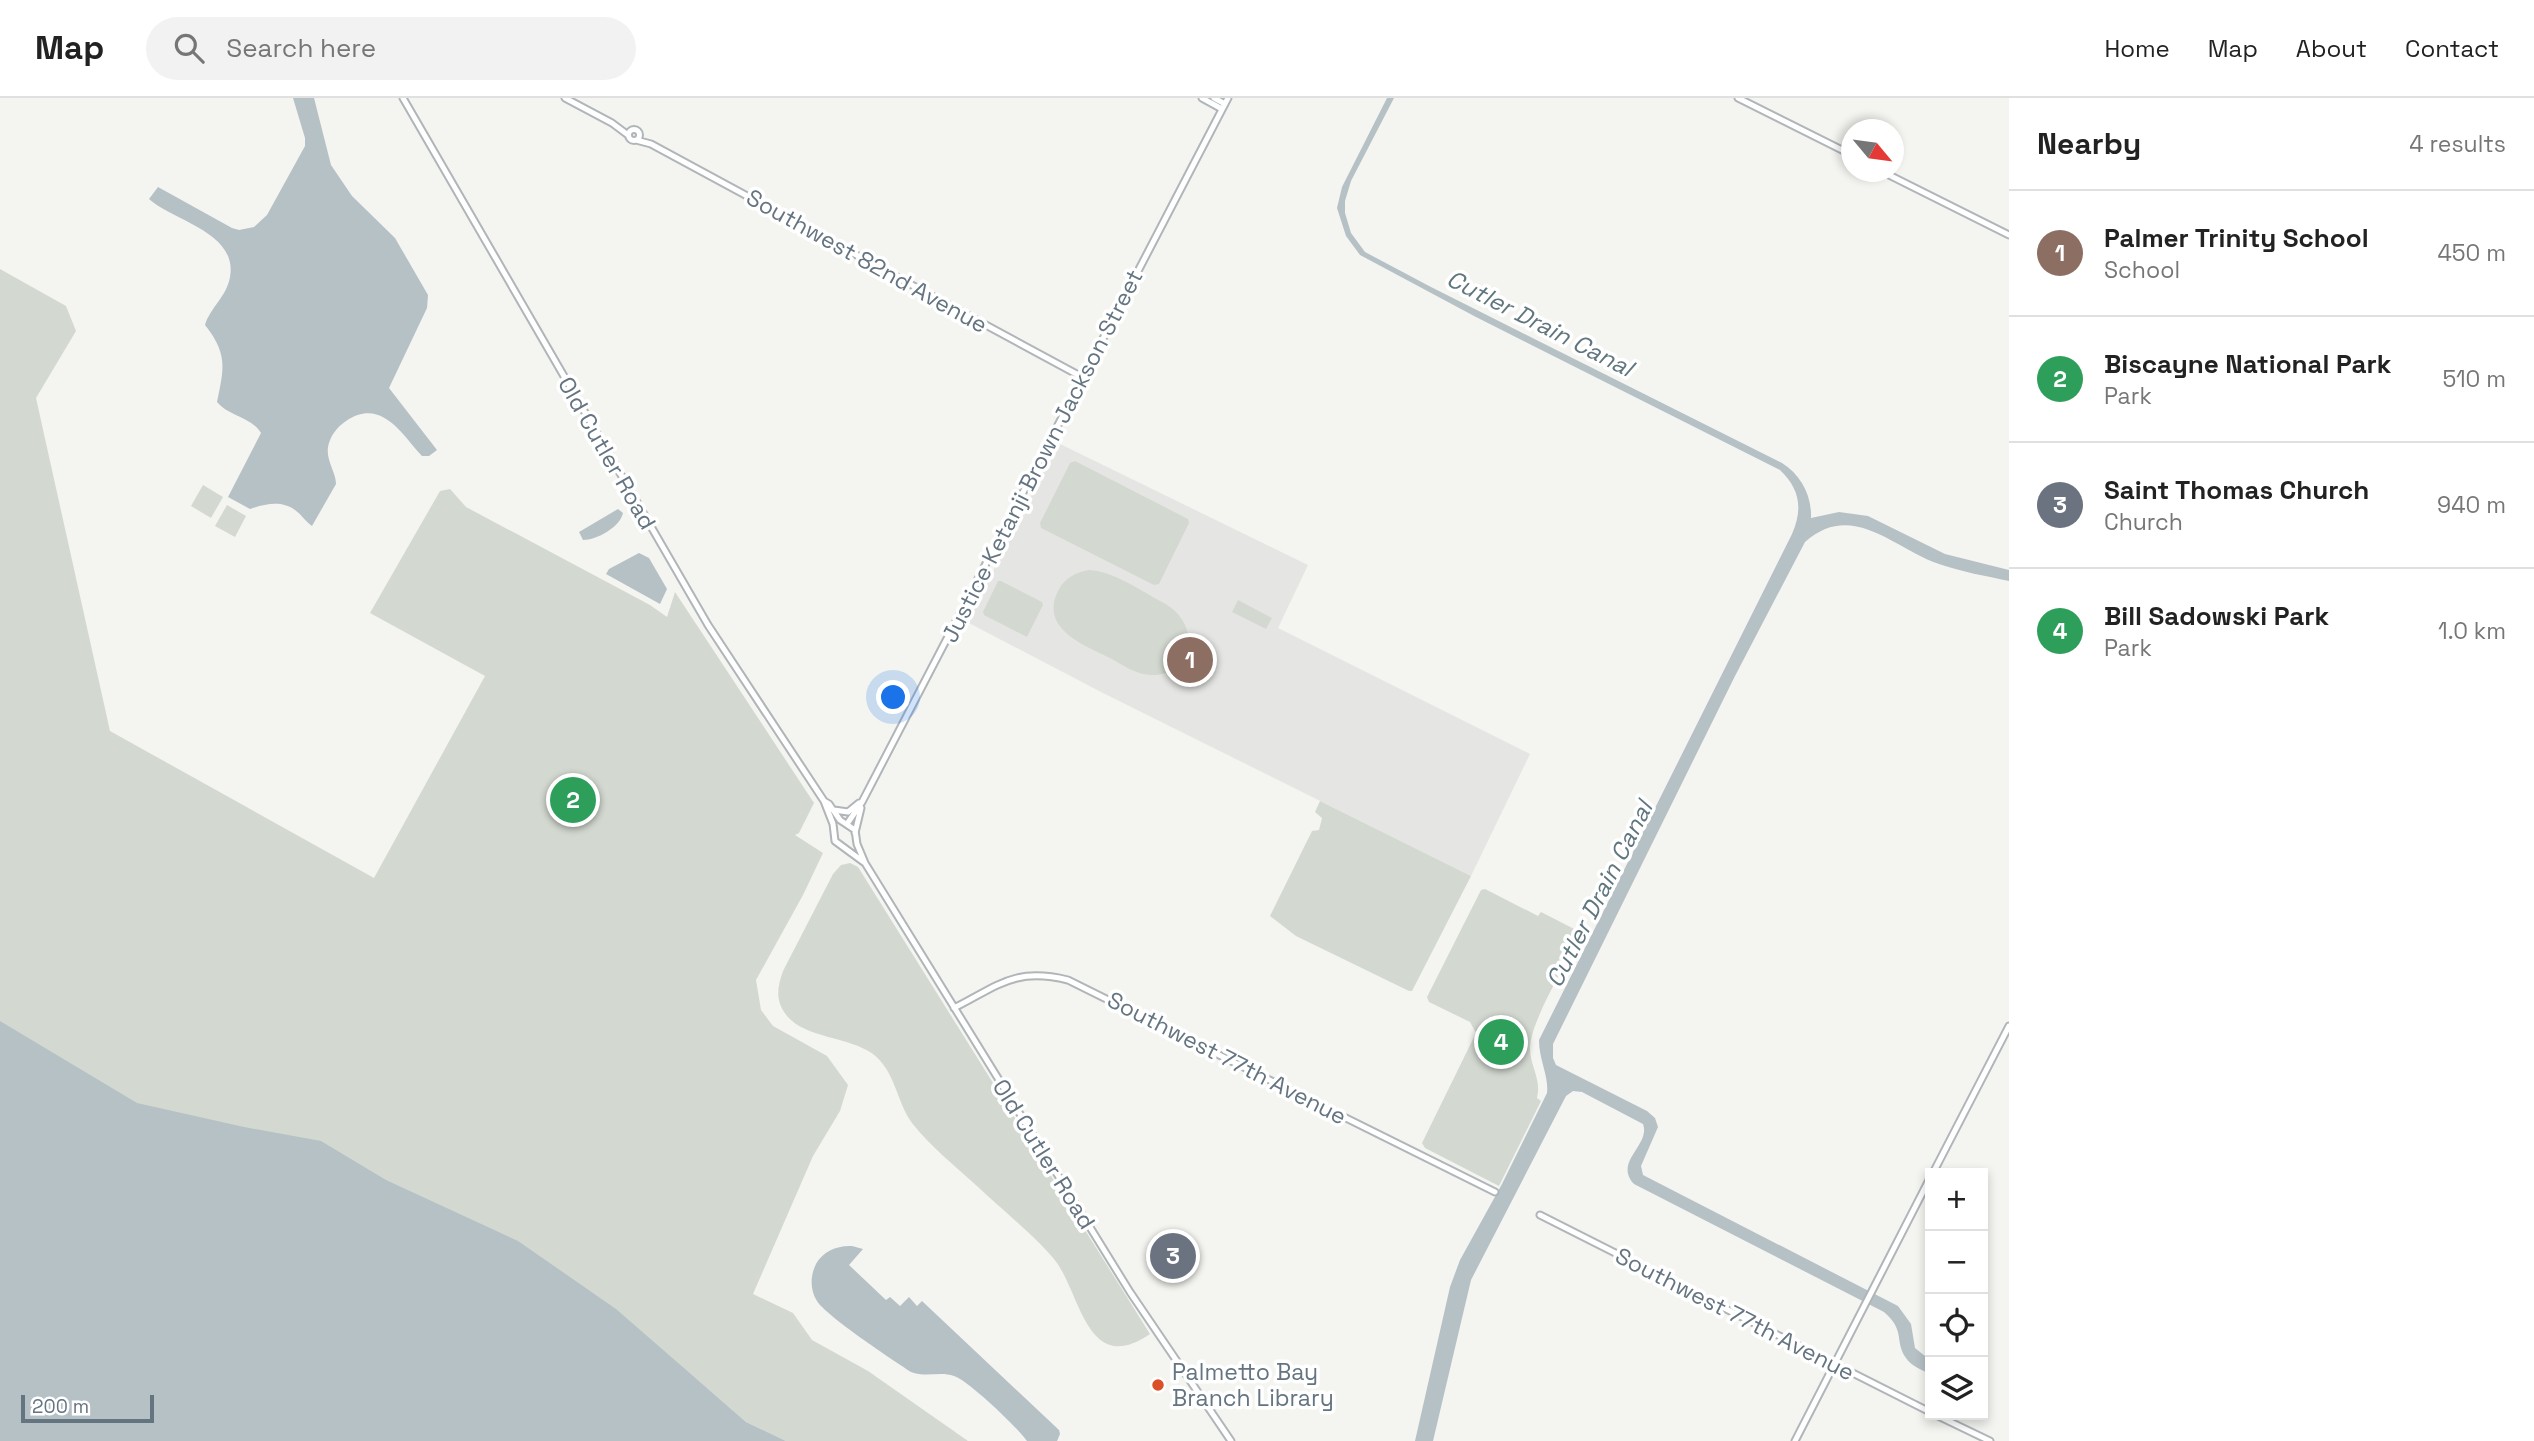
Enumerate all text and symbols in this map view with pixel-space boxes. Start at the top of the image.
search box [146,17,636,80]
text: Map [35,27,104,69]
icon: search [170,29,208,67]
text: Search here [226,31,376,65]
text: Home [2104,33,2170,64]
text: Map [2208,33,2258,64]
text: About [2296,33,2367,64]
text: Contact [2405,33,2499,64]
north arrow [1841,119,1904,182]
text: Nearby [2037,124,2141,163]
text: 4 results [2409,129,2506,159]
street label: Southwest 82nd Avenue [741,182,993,340]
text: Palmer Trinity School [2104,221,2369,255]
text: 1 [2055,238,2065,268]
text: 450 m [2437,238,2506,268]
text: School [2104,255,2180,285]
water label: Cutler Drain Canal [1442,263,1641,385]
street label: Justice Ketanji Brown Jackson Street [935,264,1149,648]
text: Biscayne National Park [2104,347,2392,381]
text: 2 [2053,364,2067,394]
text: 510 m [2443,364,2506,394]
street label: Old Cutler Road [551,371,663,535]
text: Park [2104,381,2152,411]
text: Saint Thomas Church [2104,473,2369,507]
text: 3 [2053,490,2067,520]
text: 940 m [2437,490,2506,520]
text: Church [2104,507,2183,537]
text: Bill Sadowski Park [2104,599,2329,633]
text: 4 [2053,616,2067,646]
text: 1.0 km [2438,616,2506,646]
text: Park [2104,633,2152,663]
pin: 1 [1167,634,1213,686]
your location [876,680,910,714]
pin: 2 [550,774,596,826]
water label: Cutler Drain Canal [1539,793,1661,992]
street label: Southwest 77th Avenue [1102,985,1352,1131]
pin: 4 [1478,1016,1524,1068]
street label: Old Cutler Road [986,1073,1102,1235]
map controls [1925,1168,1988,1420]
button: + [1925,1168,1988,1231]
pin: 3 [1150,1230,1196,1282]
button: − [1925,1231,1988,1294]
street label: Southwest 77th Avenue [1610,1241,1860,1387]
button: locate [1925,1294,1988,1357]
place label: Palmetto Bay Branch Library [1172,1357,1334,1413]
button: layers [1925,1357,1988,1420]
marker: Palmetto Bay Branch Library [1150,1377,1166,1393]
scale bar [21,1392,154,1424]
text: 200 m [32,1394,89,1419]

